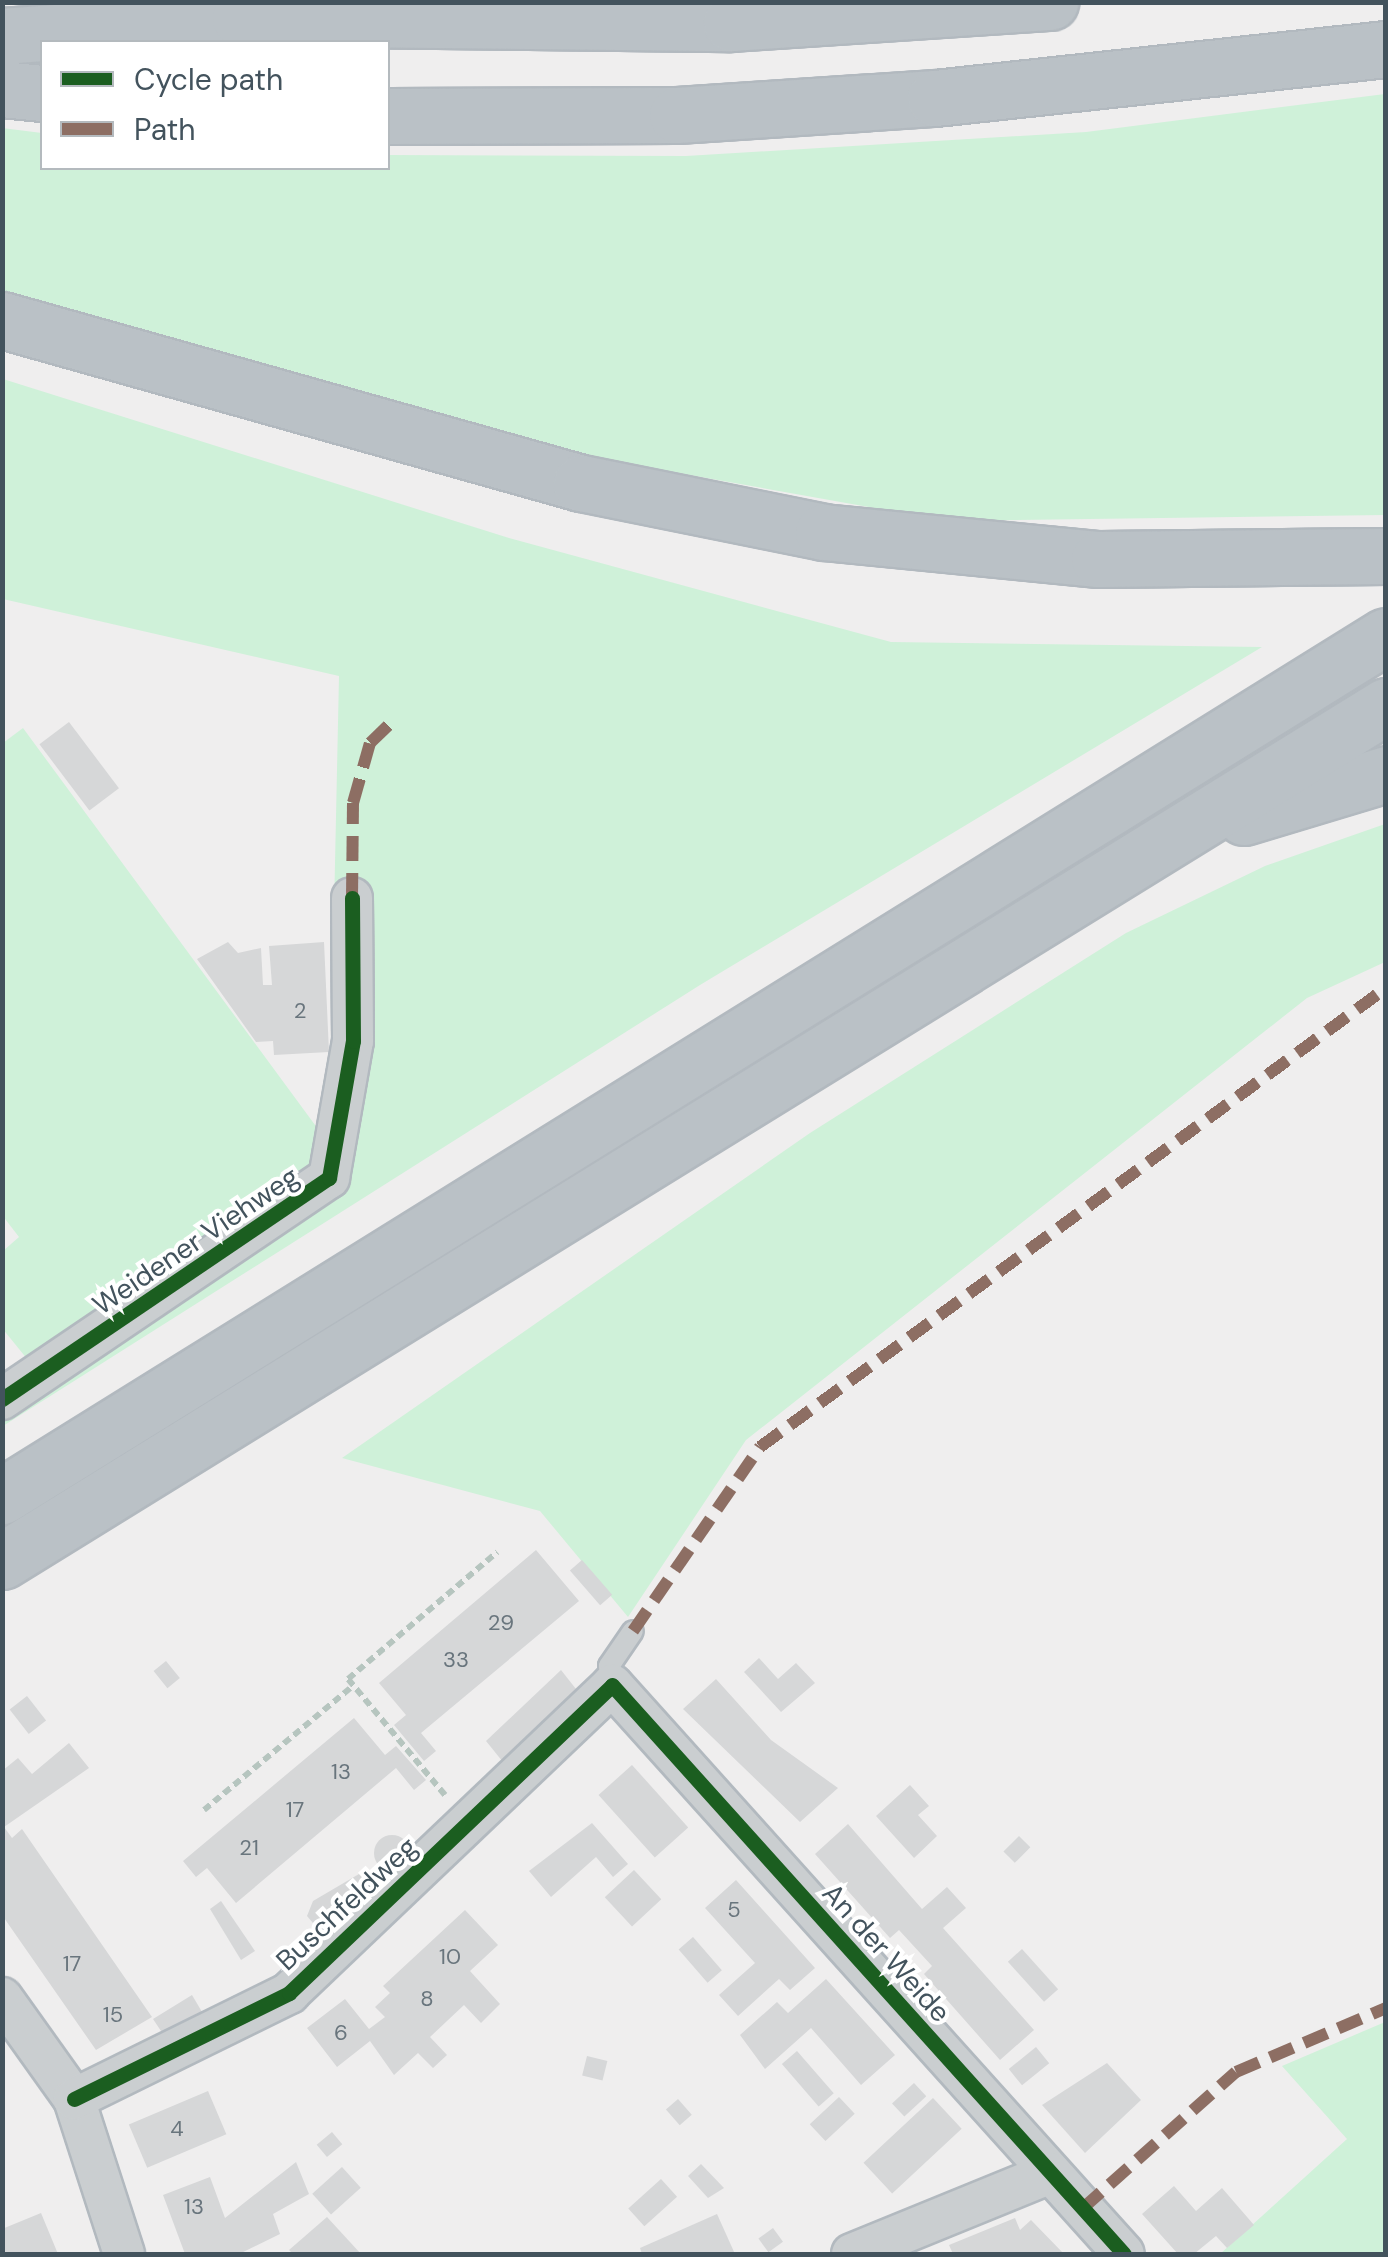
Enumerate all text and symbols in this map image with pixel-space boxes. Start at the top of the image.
legend [40,40,390,170]
text: Cycle path [134,60,283,99]
text: Path [134,110,196,149]
house number: 2 [294,998,306,1024]
street label: Weidener Viehweg [87,1160,305,1322]
house number: 29 [488,1610,514,1636]
house number: 33 [443,1647,469,1673]
house number: 13 [331,1759,351,1785]
house number: 17 [286,1797,304,1823]
street label: Buschfeldweg [270,1830,424,1978]
house number: 21 [239,1835,259,1861]
street label: An der Weide [815,1877,957,2029]
house number: 5 [727,1897,741,1923]
house number: 10 [439,1944,461,1970]
house number: 17 [63,1951,81,1977]
house number: 8 [420,1986,434,2012]
house number: 15 [103,2002,123,2028]
house number: 6 [334,2020,348,2046]
house number: 4 [170,2116,184,2142]
house number: 13 [184,2194,204,2220]

